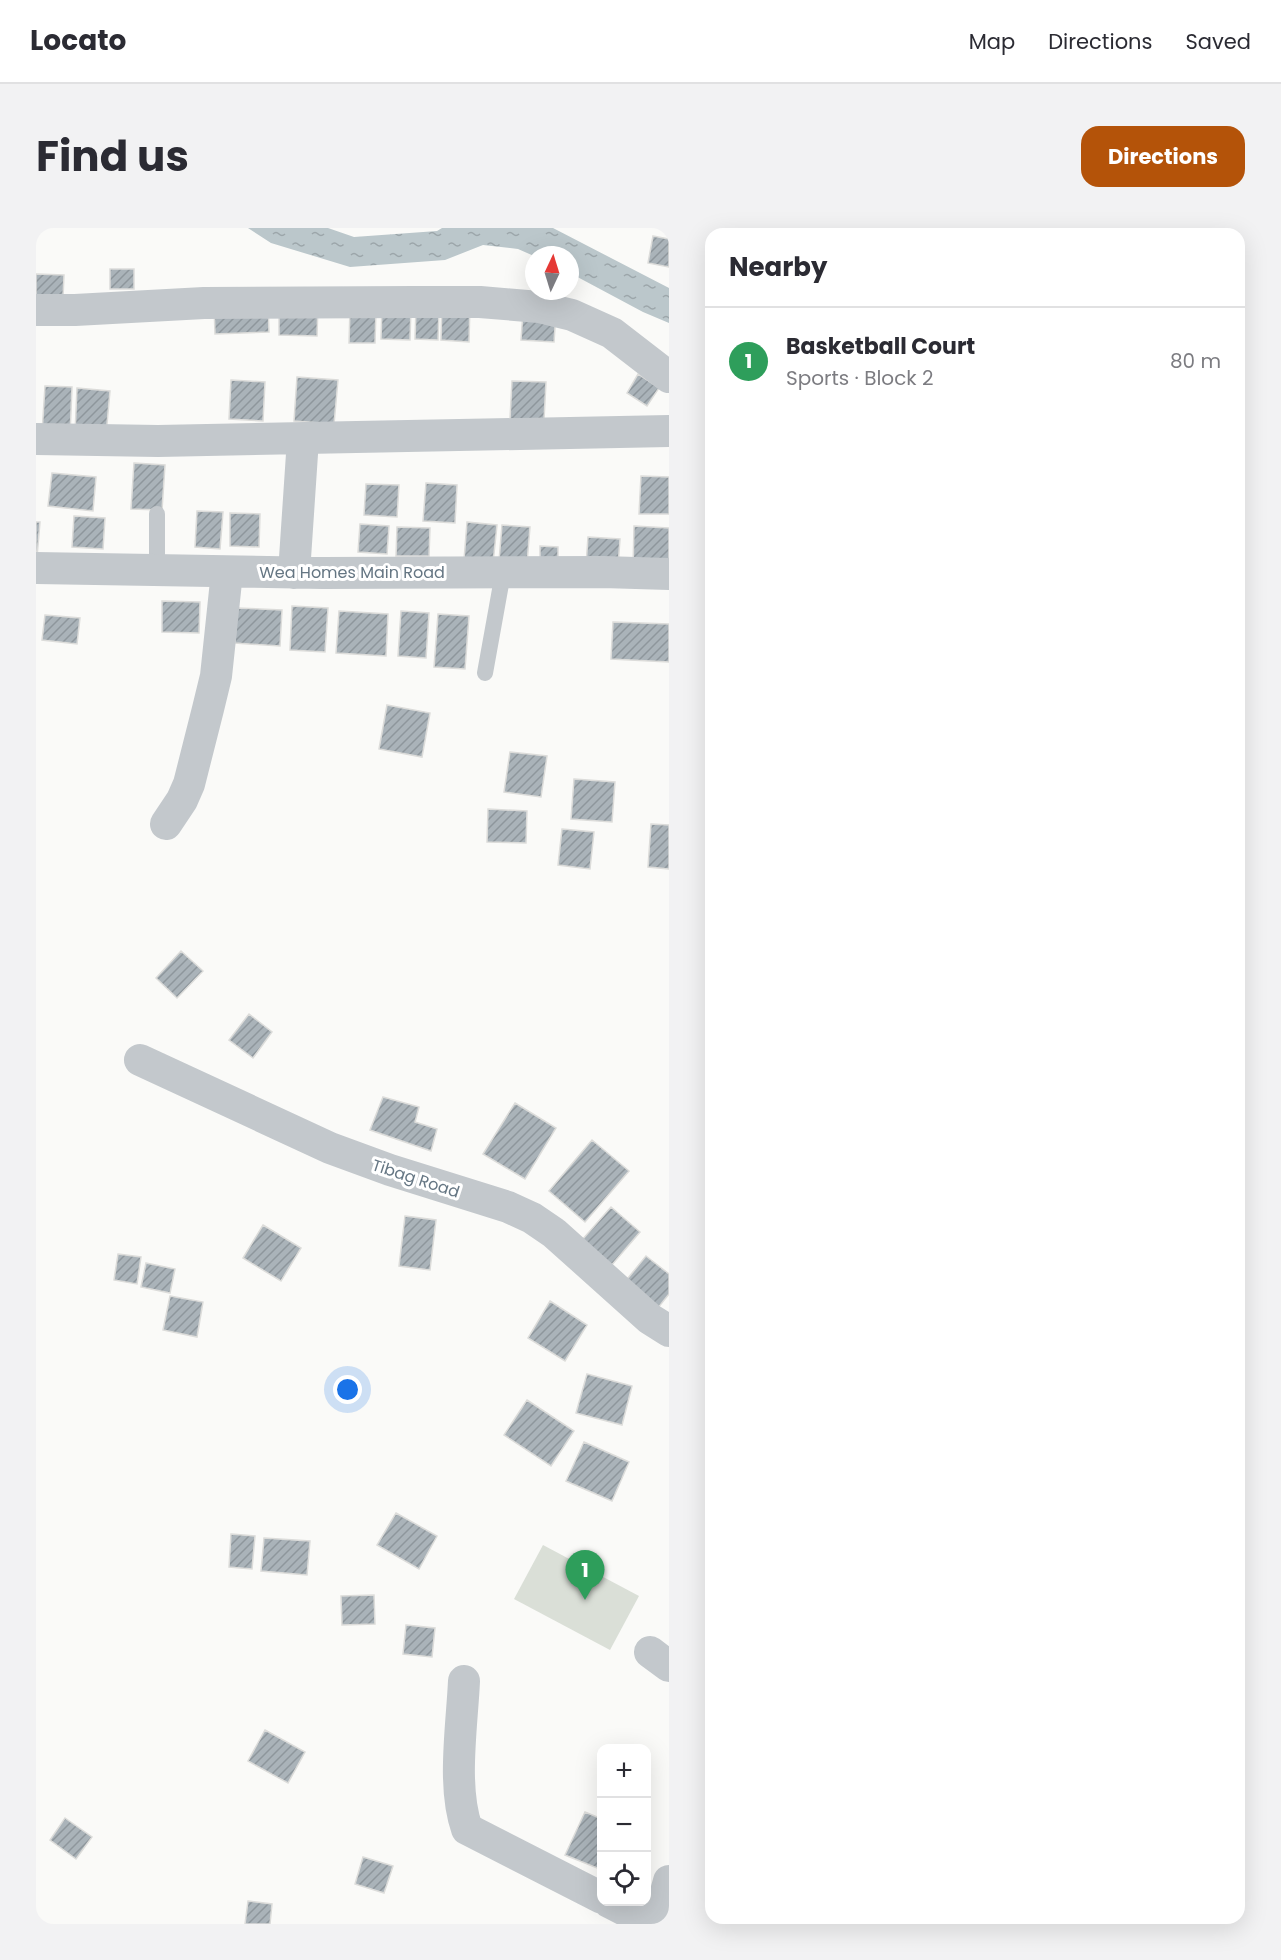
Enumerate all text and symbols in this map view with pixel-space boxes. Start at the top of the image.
text: Locato [30,21,126,60]
text: Map [969,27,1015,56]
text: Directions [1048,27,1152,56]
text: Saved [1185,27,1251,56]
button: Directions [1081,126,1245,187]
text: Find us [36,127,189,186]
north arrow [525,246,579,300]
text: Nearby [729,249,827,285]
text: Basketball Court [786,331,975,362]
text: 1 [745,347,752,375]
text: 80 m [1170,347,1221,375]
text: Sports · Block 2 [786,364,933,392]
street label: Wea Homes Main Road [259,561,445,584]
street label: Tibag Road [369,1153,463,1203]
your location [333,1375,362,1404]
pin: 1 [566,1550,604,1600]
map controls [597,1744,651,1906]
button: + [597,1744,651,1798]
button: − [597,1798,651,1852]
button: locate [597,1852,651,1906]

